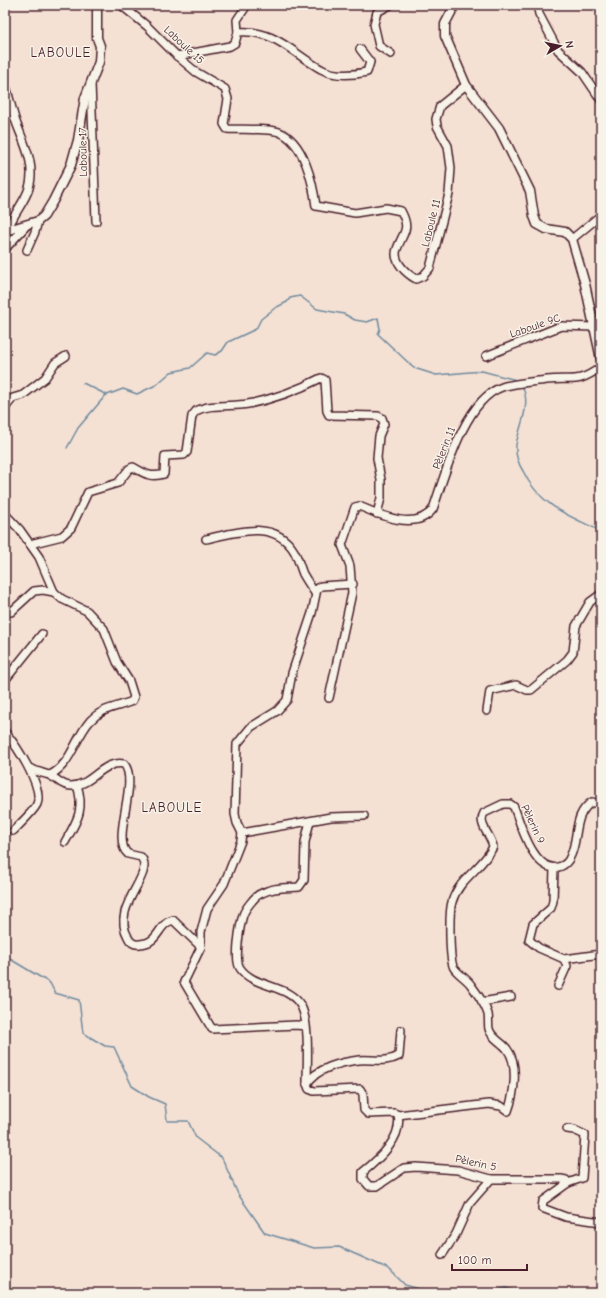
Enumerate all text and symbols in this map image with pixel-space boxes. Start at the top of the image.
street label: Laboule 15 [161,23,207,67]
north arrow [540,26,580,66]
text: N [562,40,576,49]
district label: LABOULE [31,45,91,60]
street label: Laboule 17 [76,127,90,177]
street label: Laboule 11 [419,198,443,248]
street label: Laboule 9C [508,311,562,341]
street label: Pèlerin 11 [430,425,458,471]
district label: LABOULE [142,800,202,815]
street label: Pèlerin 9 [518,802,548,846]
street label: Pèlerin 5 [454,1152,498,1174]
scale bar [452,1246,527,1272]
text: 100 m [458,1253,491,1267]

